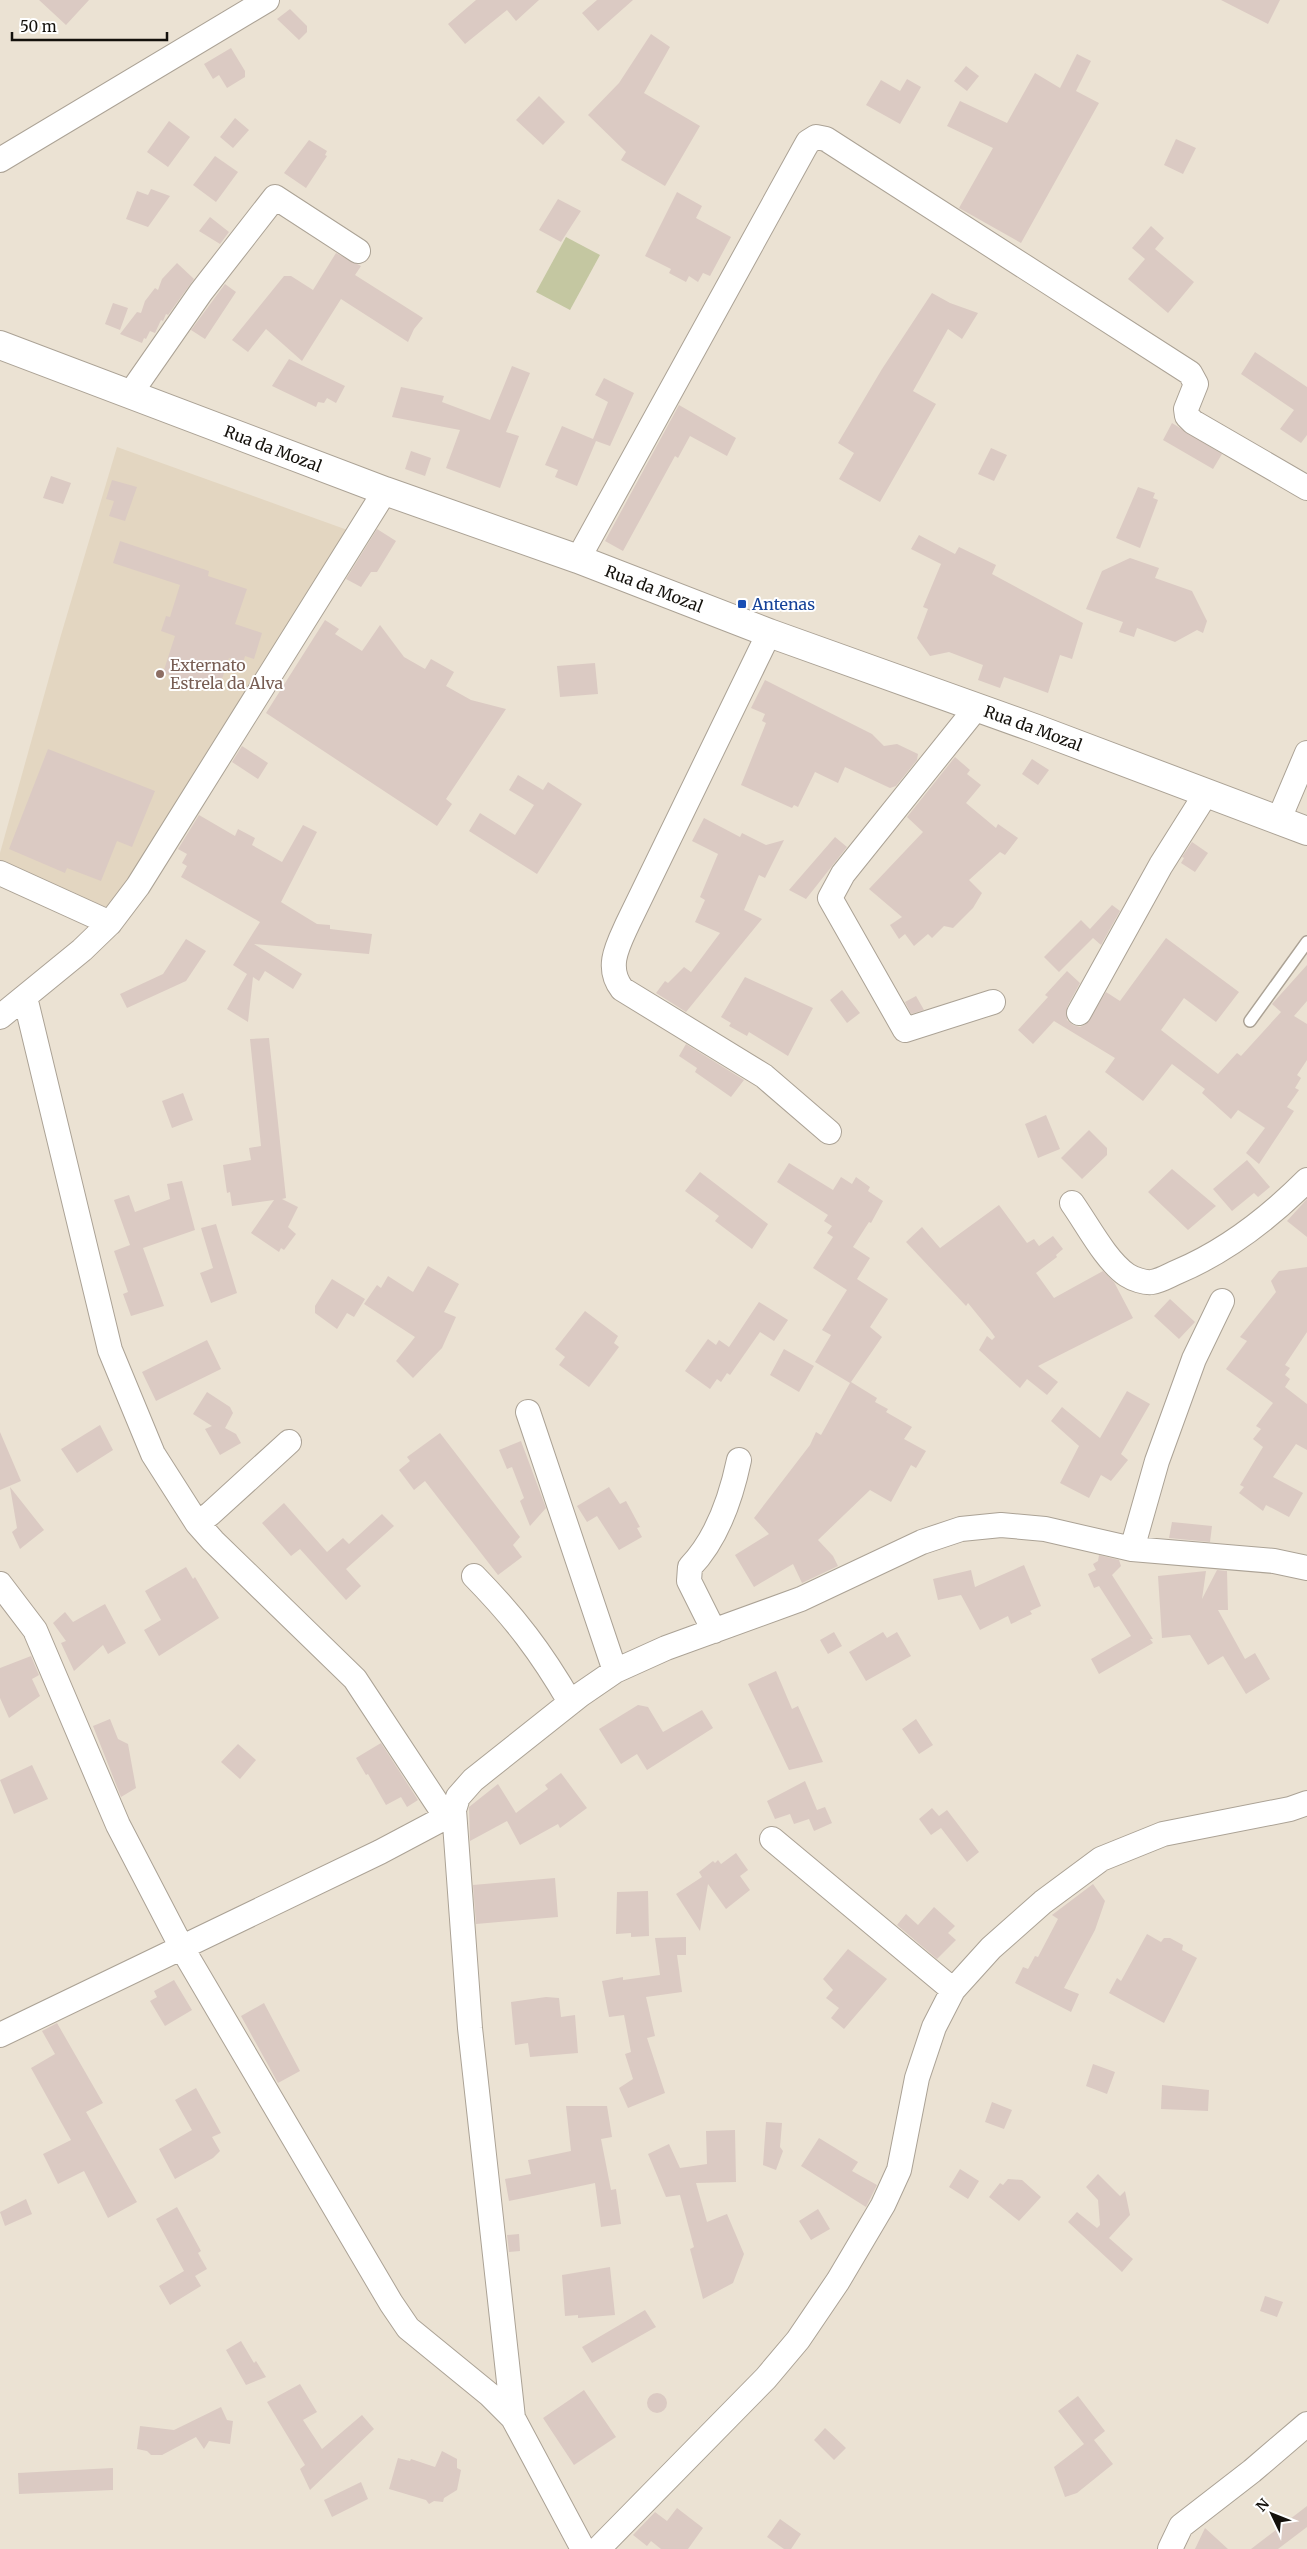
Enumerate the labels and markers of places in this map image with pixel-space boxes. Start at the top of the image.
place label: Antenas [751,594,815,614]
marker: Antenas [736,598,748,610]
place label: Externato Estrela da Alva [170,655,283,693]
marker: Externato Estrela da Alva [154,668,166,680]

